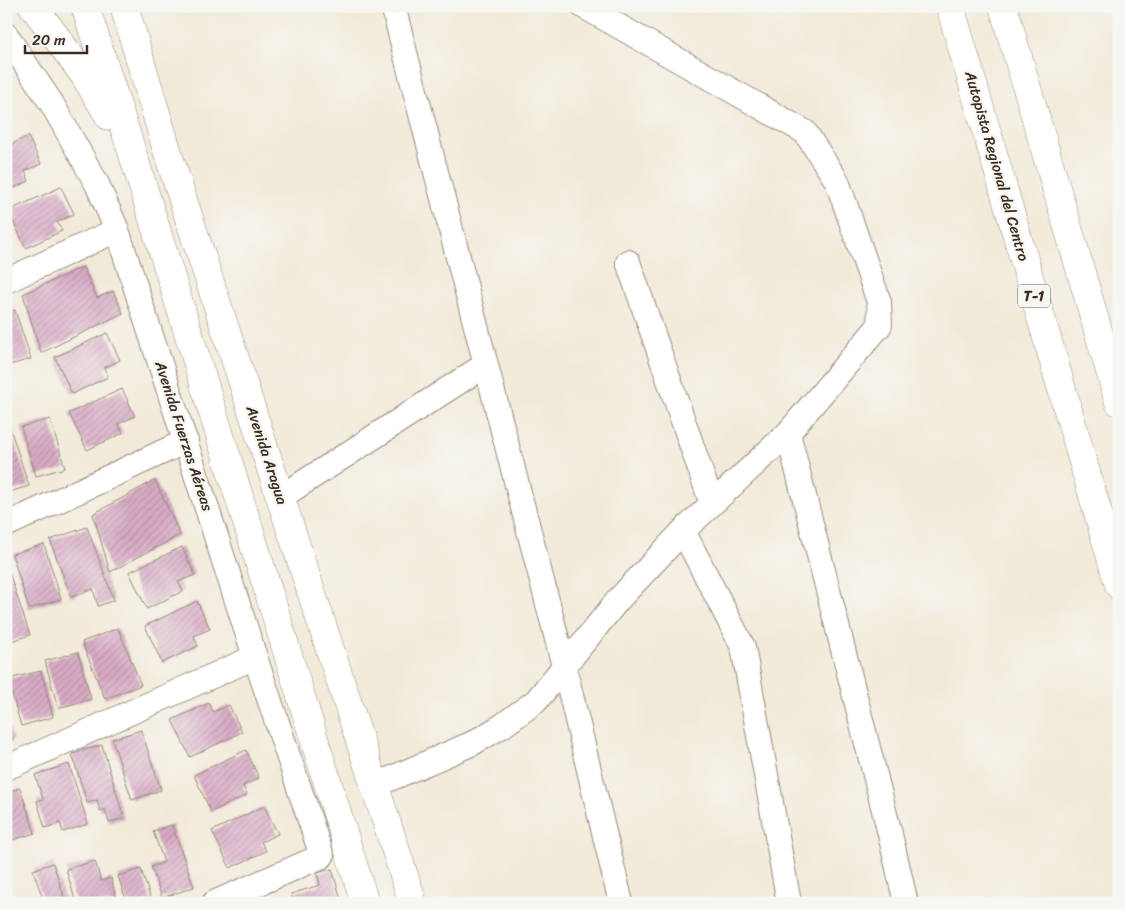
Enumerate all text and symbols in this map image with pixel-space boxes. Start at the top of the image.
scale bar [25,22,88,54]
text: 20 m [32,27,66,53]
street label: Autopista Regional del Centro [957,67,1037,265]
road number: T-1 [1018,284,1050,308]
street label: Avenida Fuerzas Aéreas [147,357,221,515]
street label: Avenida Aragua [238,401,295,508]

